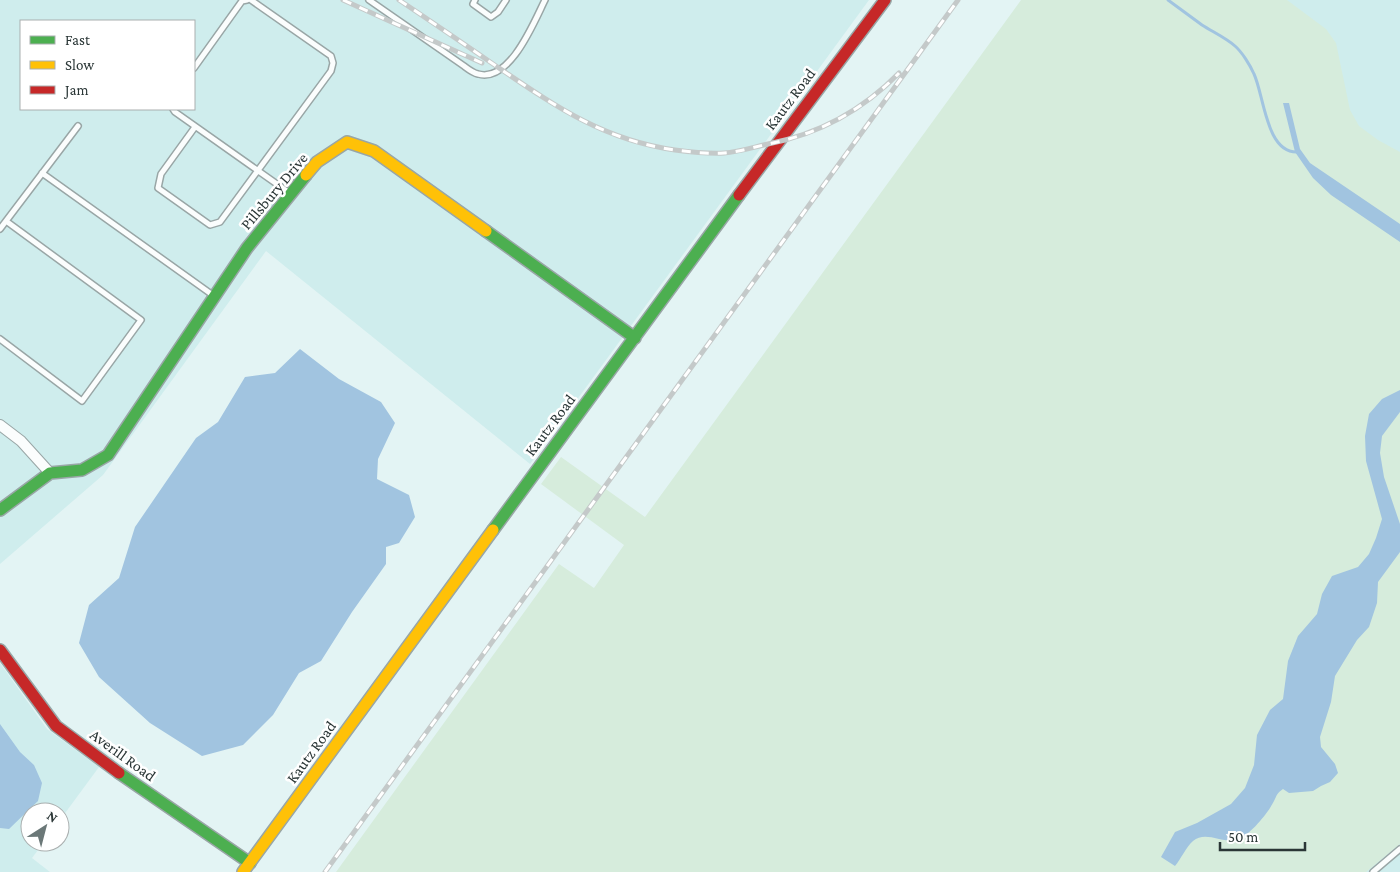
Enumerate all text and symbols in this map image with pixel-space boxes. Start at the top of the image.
legend [20,20,195,110]
text: Fast [65,32,91,48]
text: Slow [65,57,95,73]
street label: Kautz Road [761,65,819,133]
text: Jam [63,82,88,99]
street label: Pillsbury Drive [237,149,312,233]
street label: Kautz Road [521,391,579,459]
street label: Kautz Road [283,717,339,786]
street label: Averill Road [87,726,160,785]
north arrow [20,802,70,852]
text: N [44,807,62,826]
scale bar [1220,820,1305,852]
text: 50 m [1228,829,1258,845]

